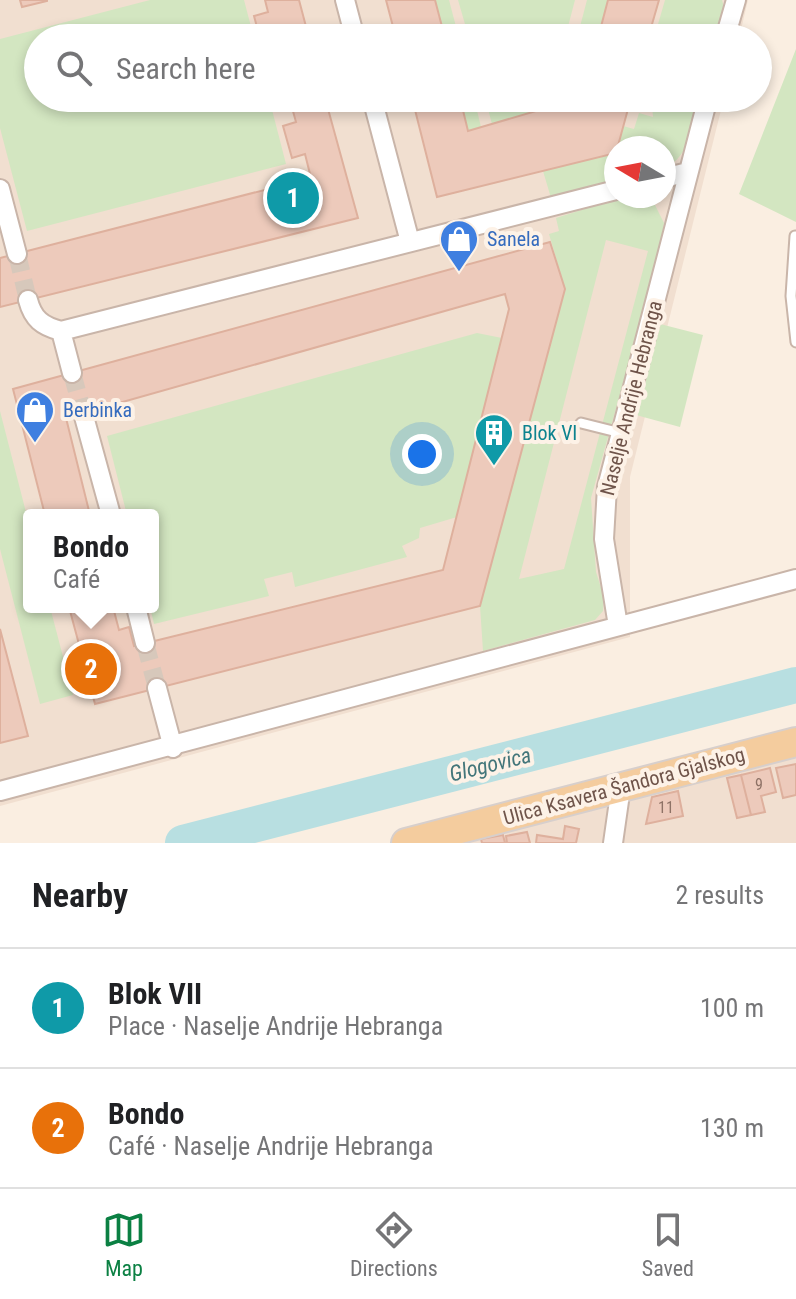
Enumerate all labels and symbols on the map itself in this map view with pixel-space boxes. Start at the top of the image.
north arrow [604,136,676,208]
pin: 1 [267,168,319,228]
shop icon: Sanela [438,218,480,273]
place label: Sanela [487,227,540,251]
street label: Naselje Andrije Hebranga [595,298,667,498]
shop icon: Berbinka [14,389,56,444]
place label: Berbinka [63,398,132,422]
building icon: Blok VI [473,412,515,467]
place label: Blok VI [522,421,577,445]
your location [402,434,442,474]
pin: 2 [65,639,117,699]
water label: Glogovica [447,742,534,787]
street label: Ulica Ksavera Šandora Gjalskog [501,742,747,830]
house number: 9 [755,775,763,794]
house number: 11 [658,798,674,817]

